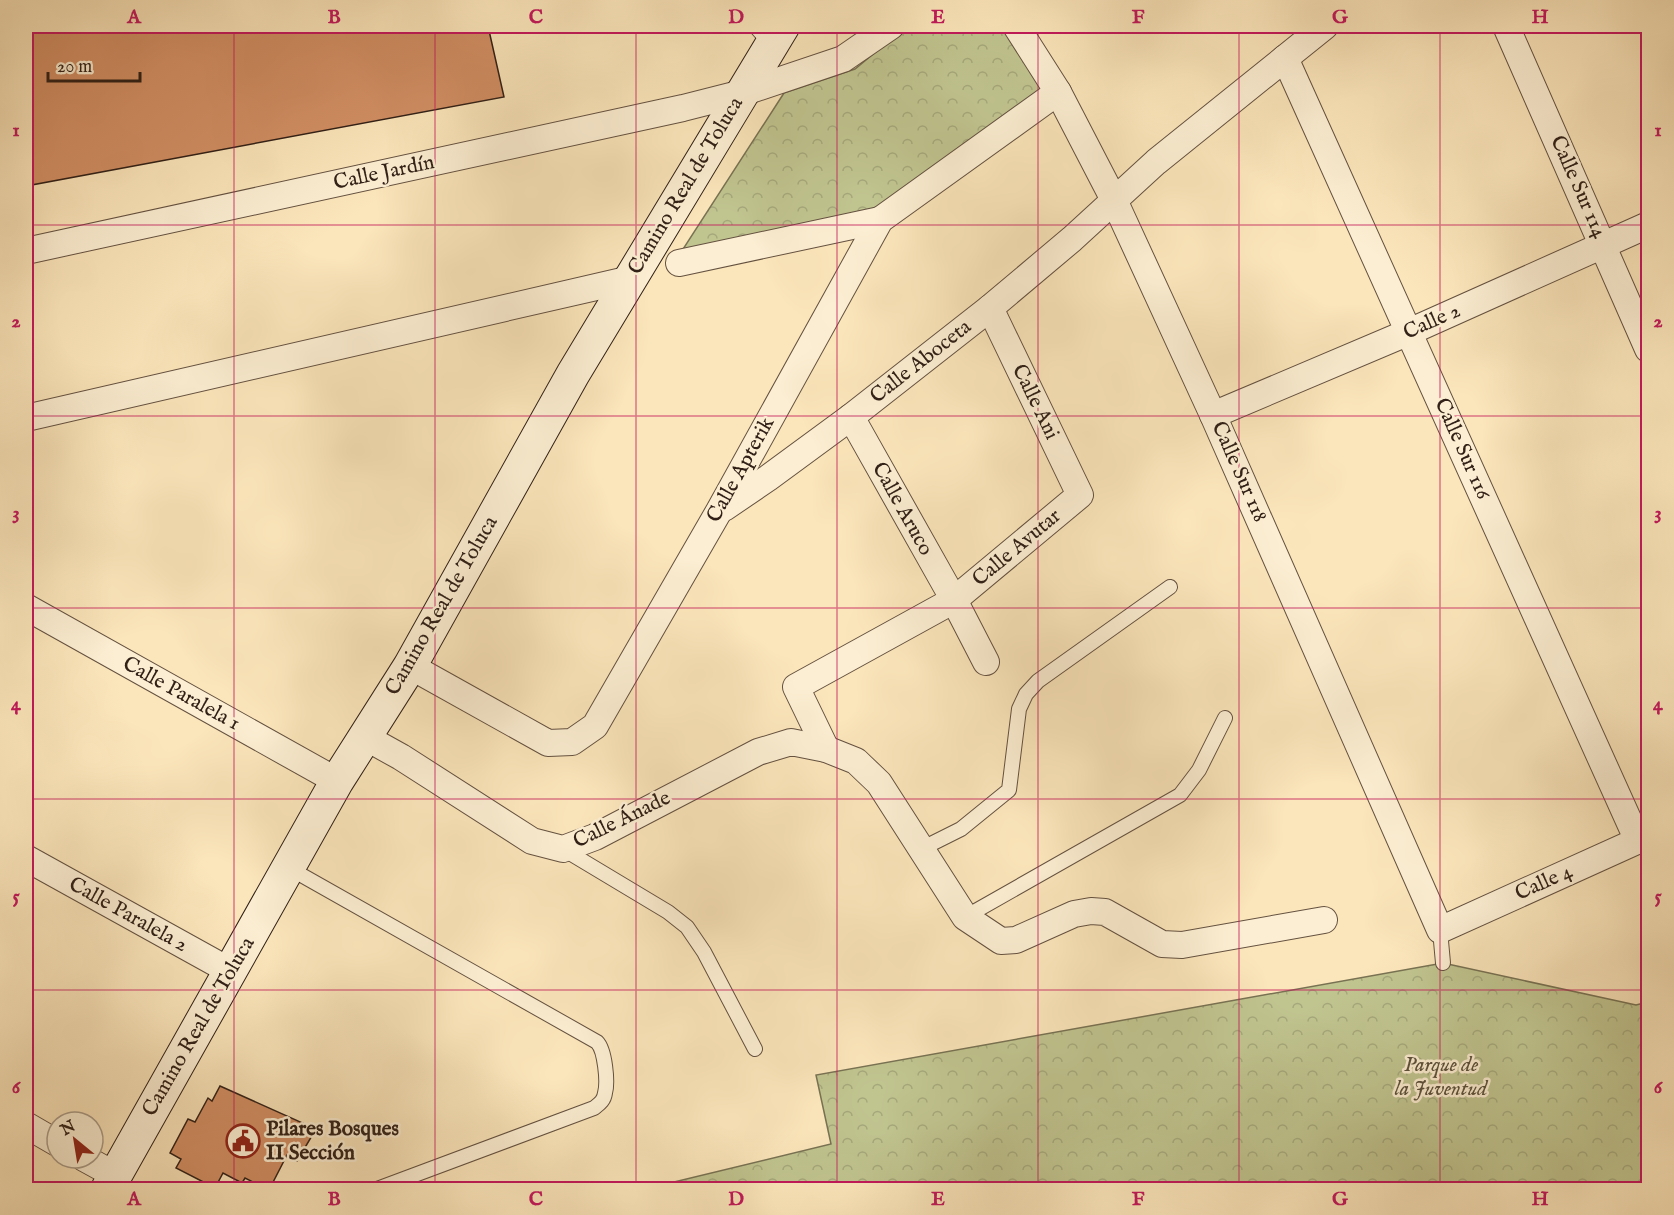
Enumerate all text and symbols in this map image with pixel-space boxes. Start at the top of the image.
text: A [126,5,142,30]
text: B [327,5,341,30]
text: C [529,5,543,30]
text: D [728,5,744,30]
text: E [931,5,945,30]
text: F [1132,5,1145,30]
text: G [1332,5,1349,30]
text: H [1531,5,1549,30]
scale bar [48,45,140,83]
text: 20 m [57,56,92,79]
street label: Camino Real de Toluca [622,91,750,280]
text: 1 [12,118,20,143]
text: 1 [1654,118,1662,143]
street label: Calle Sur 114 [1543,131,1613,243]
street label: Calle Jardín [331,149,437,197]
street label: Calle 2 [1399,297,1465,346]
text: 2 [11,309,21,334]
text: 2 [1653,309,1663,334]
street label: Calle Aboceta [865,313,978,410]
street label: Calle Ani [1005,360,1065,444]
street label: Calle Sur 116 [1428,394,1497,505]
street label: Calle Apterik [701,412,781,528]
street label: Calle Sur 118 [1205,417,1273,527]
street label: Calle Aruco [865,457,939,561]
text: 3 [12,501,20,526]
text: 3 [1654,501,1662,526]
street label: Calle Avutar [967,503,1067,593]
street label: Camino Real de Toluca [380,511,505,700]
street label: Calle Paralela 1 [118,651,244,737]
text: 4 [11,692,22,717]
text: 4 [1653,692,1664,717]
street label: Calle Ánade [568,784,675,855]
street label: Calle 4 [1511,858,1578,908]
street label: Calle Paralela 2 [64,871,192,959]
text: 5 [12,884,20,909]
text: 5 [1654,884,1662,909]
street label: Camino Real de Toluca [137,932,262,1121]
park label: Parque de la Juventud [1395,1052,1489,1103]
text: 6 [12,1075,22,1100]
text: 6 [1654,1075,1664,1100]
north arrow [45,1110,105,1170]
place label: Pilares Bosques II Sección [266,1116,399,1167]
text: N [57,1117,80,1141]
public building icon: Pilares Bosques II Sección [225,1123,261,1159]
text: A [126,1187,142,1212]
text: B [327,1187,341,1212]
text: C [529,1187,543,1212]
text: D [728,1187,744,1212]
text: E [931,1187,945,1212]
text: F [1132,1187,1145,1212]
text: G [1332,1187,1349,1212]
text: H [1531,1187,1549,1212]

